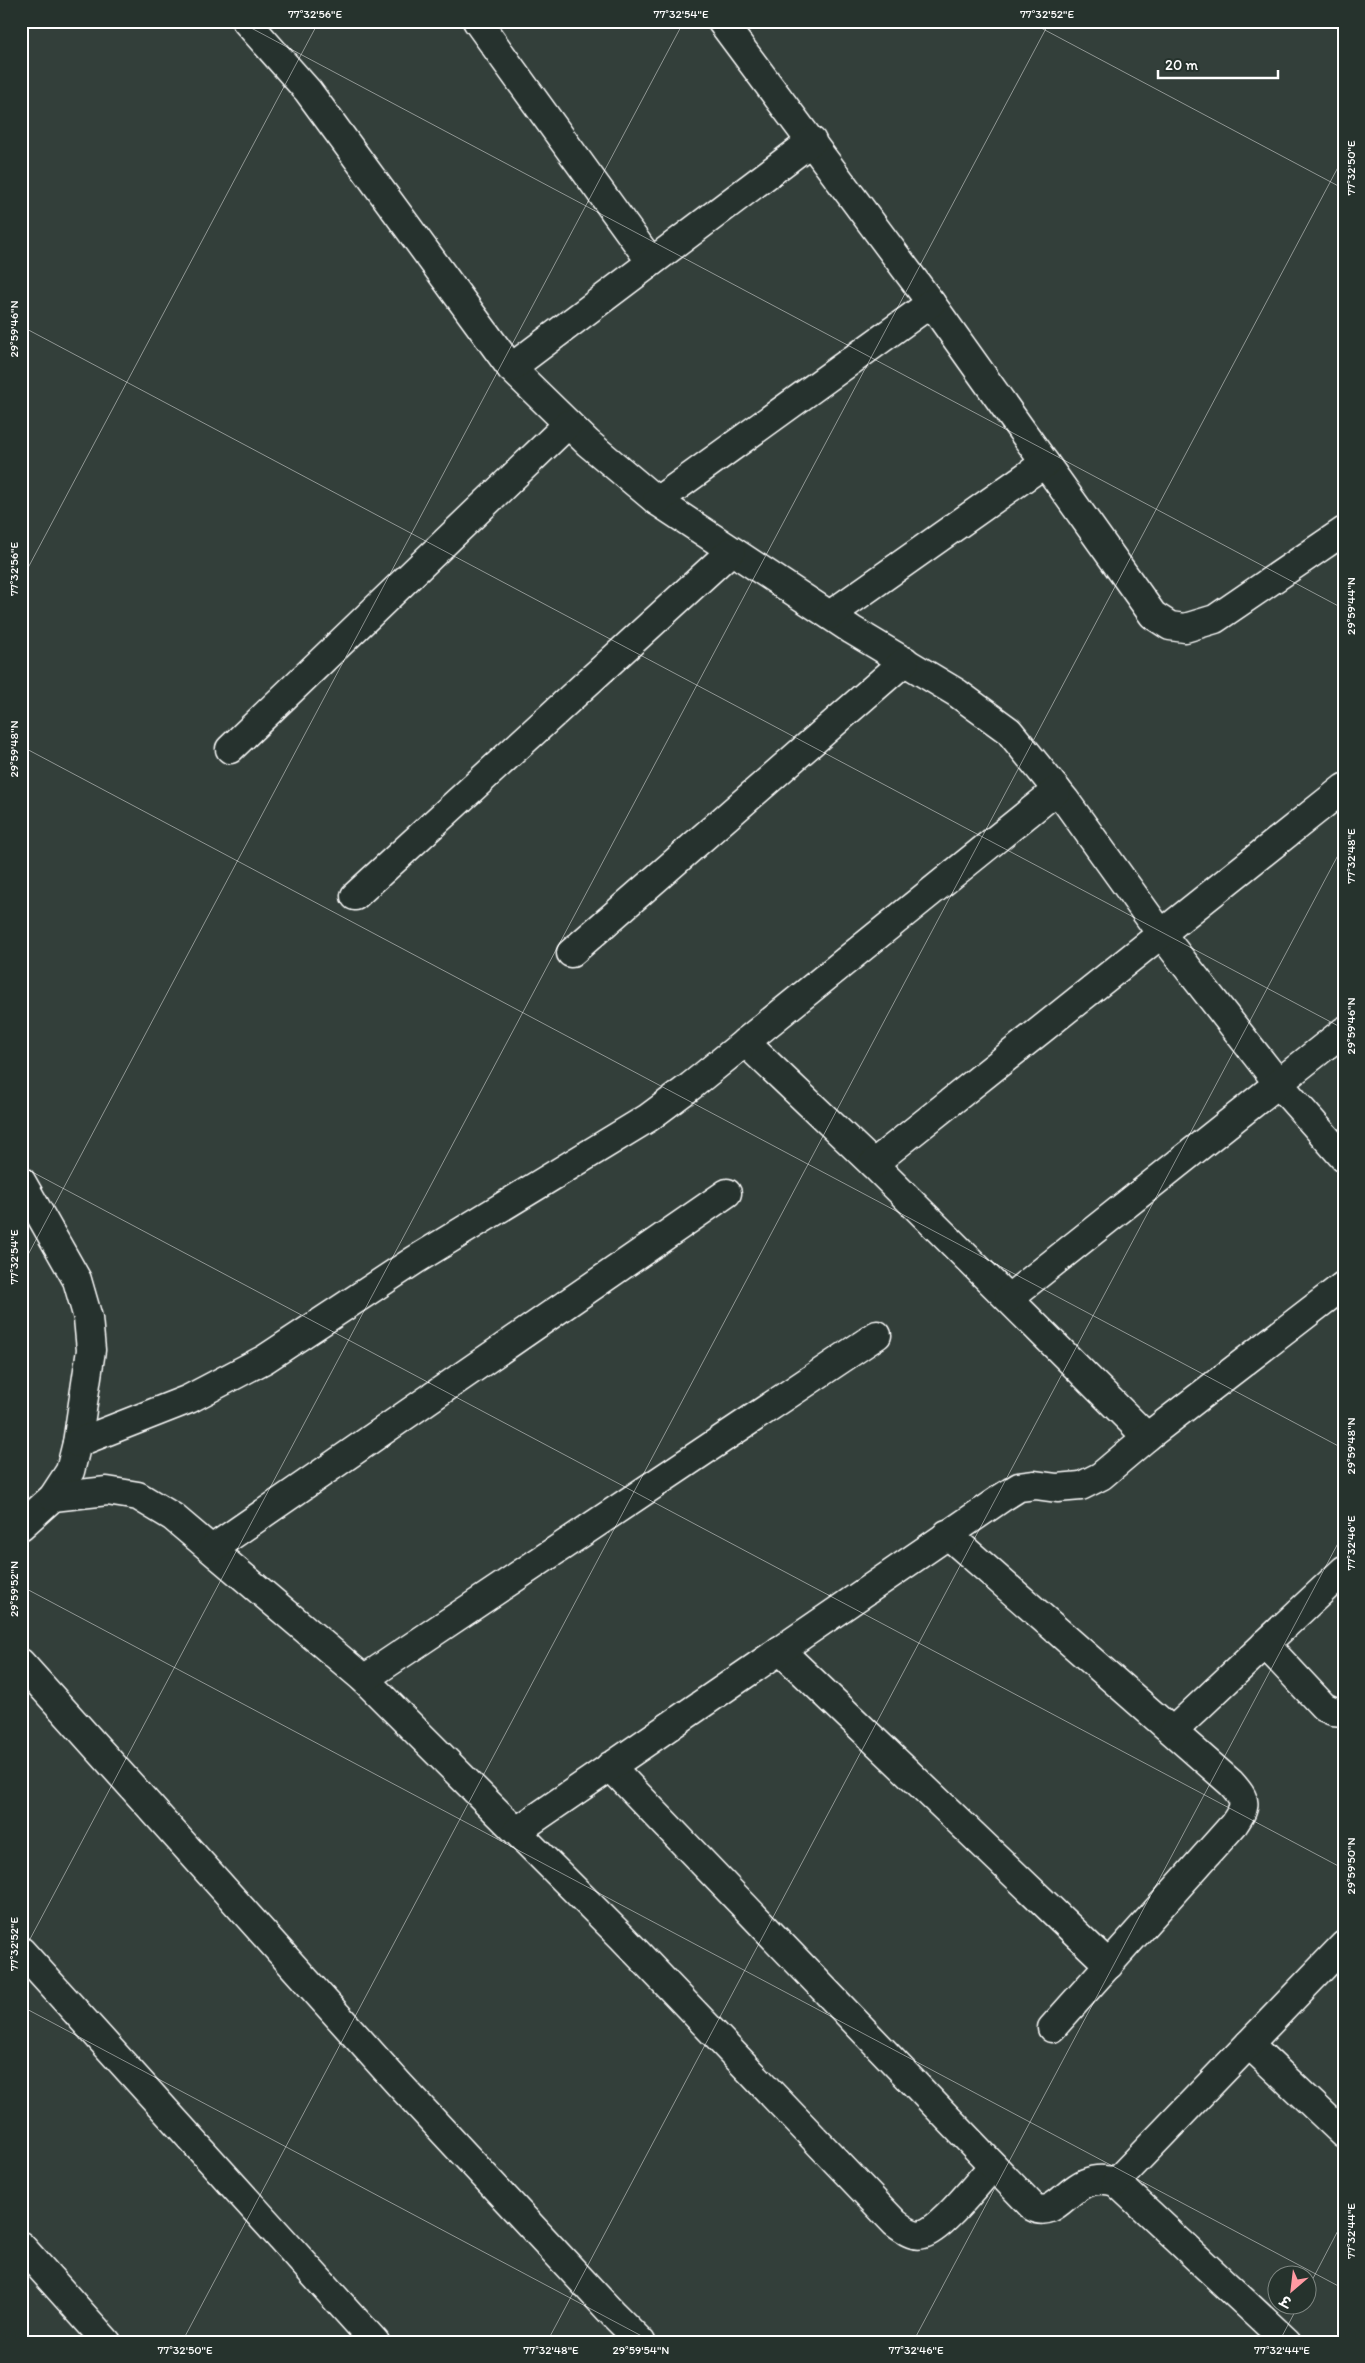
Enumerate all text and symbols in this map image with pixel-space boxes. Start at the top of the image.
text: 77°32'56"E [288,7,342,21]
text: 77°32'54"E [653,7,709,21]
text: 77°32'52"E [1020,7,1074,21]
scale bar [1158,48,1278,80]
text: 20 m [1165,56,1199,74]
text: 77°32'50"E [1344,140,1358,196]
text: 29°59'46"N [7,301,21,357]
text: 77°32'56"E [7,542,21,596]
text: 29°59'44"N [1344,577,1358,635]
text: 29°59'48"N [7,720,21,778]
text: 77°32'48"E [1344,828,1358,884]
text: 29°59'46"N [1344,998,1358,1054]
text: 77°32'54"E [7,1229,21,1285]
text: 29°59'48"N [1344,1417,1358,1475]
text: 77°32'46"E [1344,1515,1358,1571]
text: 29°59'52"N [7,1561,21,1617]
text: 29°59'50"N [1344,1837,1358,1895]
text: 77°32'52"E [7,1917,21,1971]
text: 77°32'44"E [1344,2203,1358,2259]
north arrow [1268,2266,1318,2316]
text: उ [1277,2291,1296,2312]
text: 77°32'50"E [157,2343,213,2357]
text: 77°32'48"E [523,2343,579,2357]
text: 29°59'54"N [613,2343,669,2357]
text: 77°32'46"E [888,2343,944,2357]
text: 77°32'44"E [1254,2343,1310,2357]

